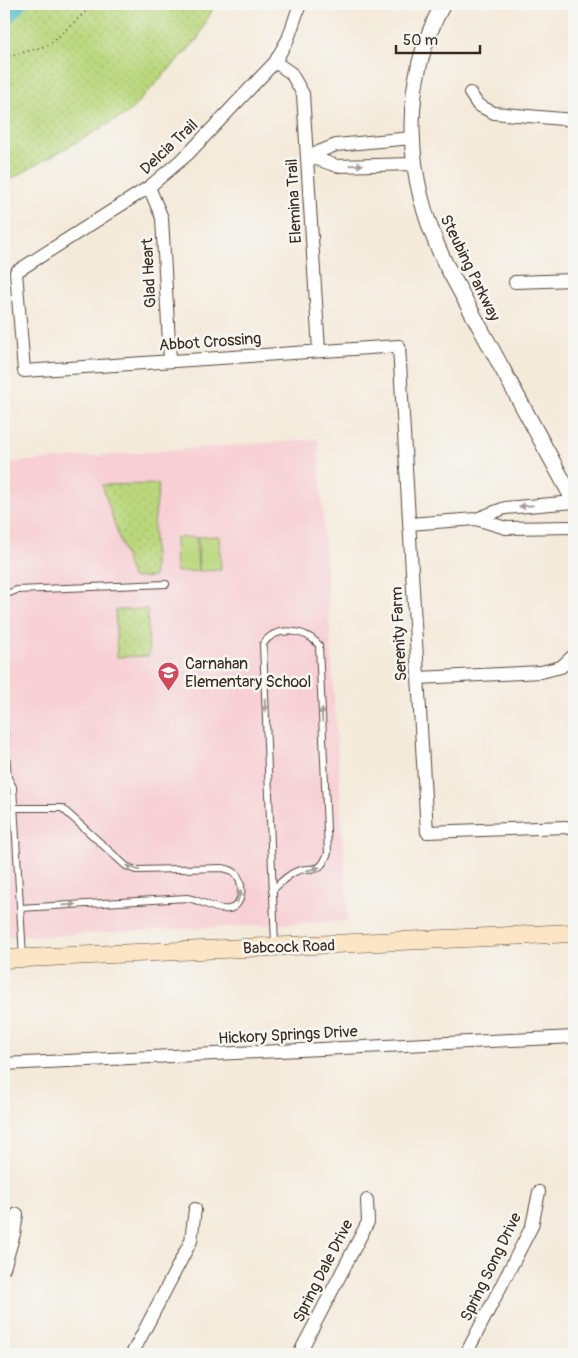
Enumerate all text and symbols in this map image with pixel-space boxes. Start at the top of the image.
scale bar [396,22,479,54]
text: 50 m [403,31,438,50]
street label: Delcia Trail [136,115,202,179]
street label: Elemina Trail [282,158,306,244]
one-way arrow [348,161,364,169]
street label: Steubing Parkway [436,212,504,325]
street label: Glad Heart [137,237,161,308]
street label: Abbot Crossing [158,328,262,356]
one-way arrow [517,503,533,511]
street label: Serenity Farm [387,586,411,682]
place label: Carnahan Elementary School [185,654,311,692]
school or university icon: Carnahan Elementary School [157,661,181,692]
one-way arrow [261,698,269,714]
one-way arrow [318,707,326,723]
one-way arrow [125,864,140,872]
one-way arrow [306,864,321,872]
one-way arrow [235,889,243,904]
one-way arrow [61,901,77,909]
street label: Babcock Road [242,935,336,959]
street label: Hickory Springs Drive [218,1021,358,1049]
street label: Spring Song Drive [456,1209,526,1325]
street label: Spring Dale Drive [289,1216,358,1326]

